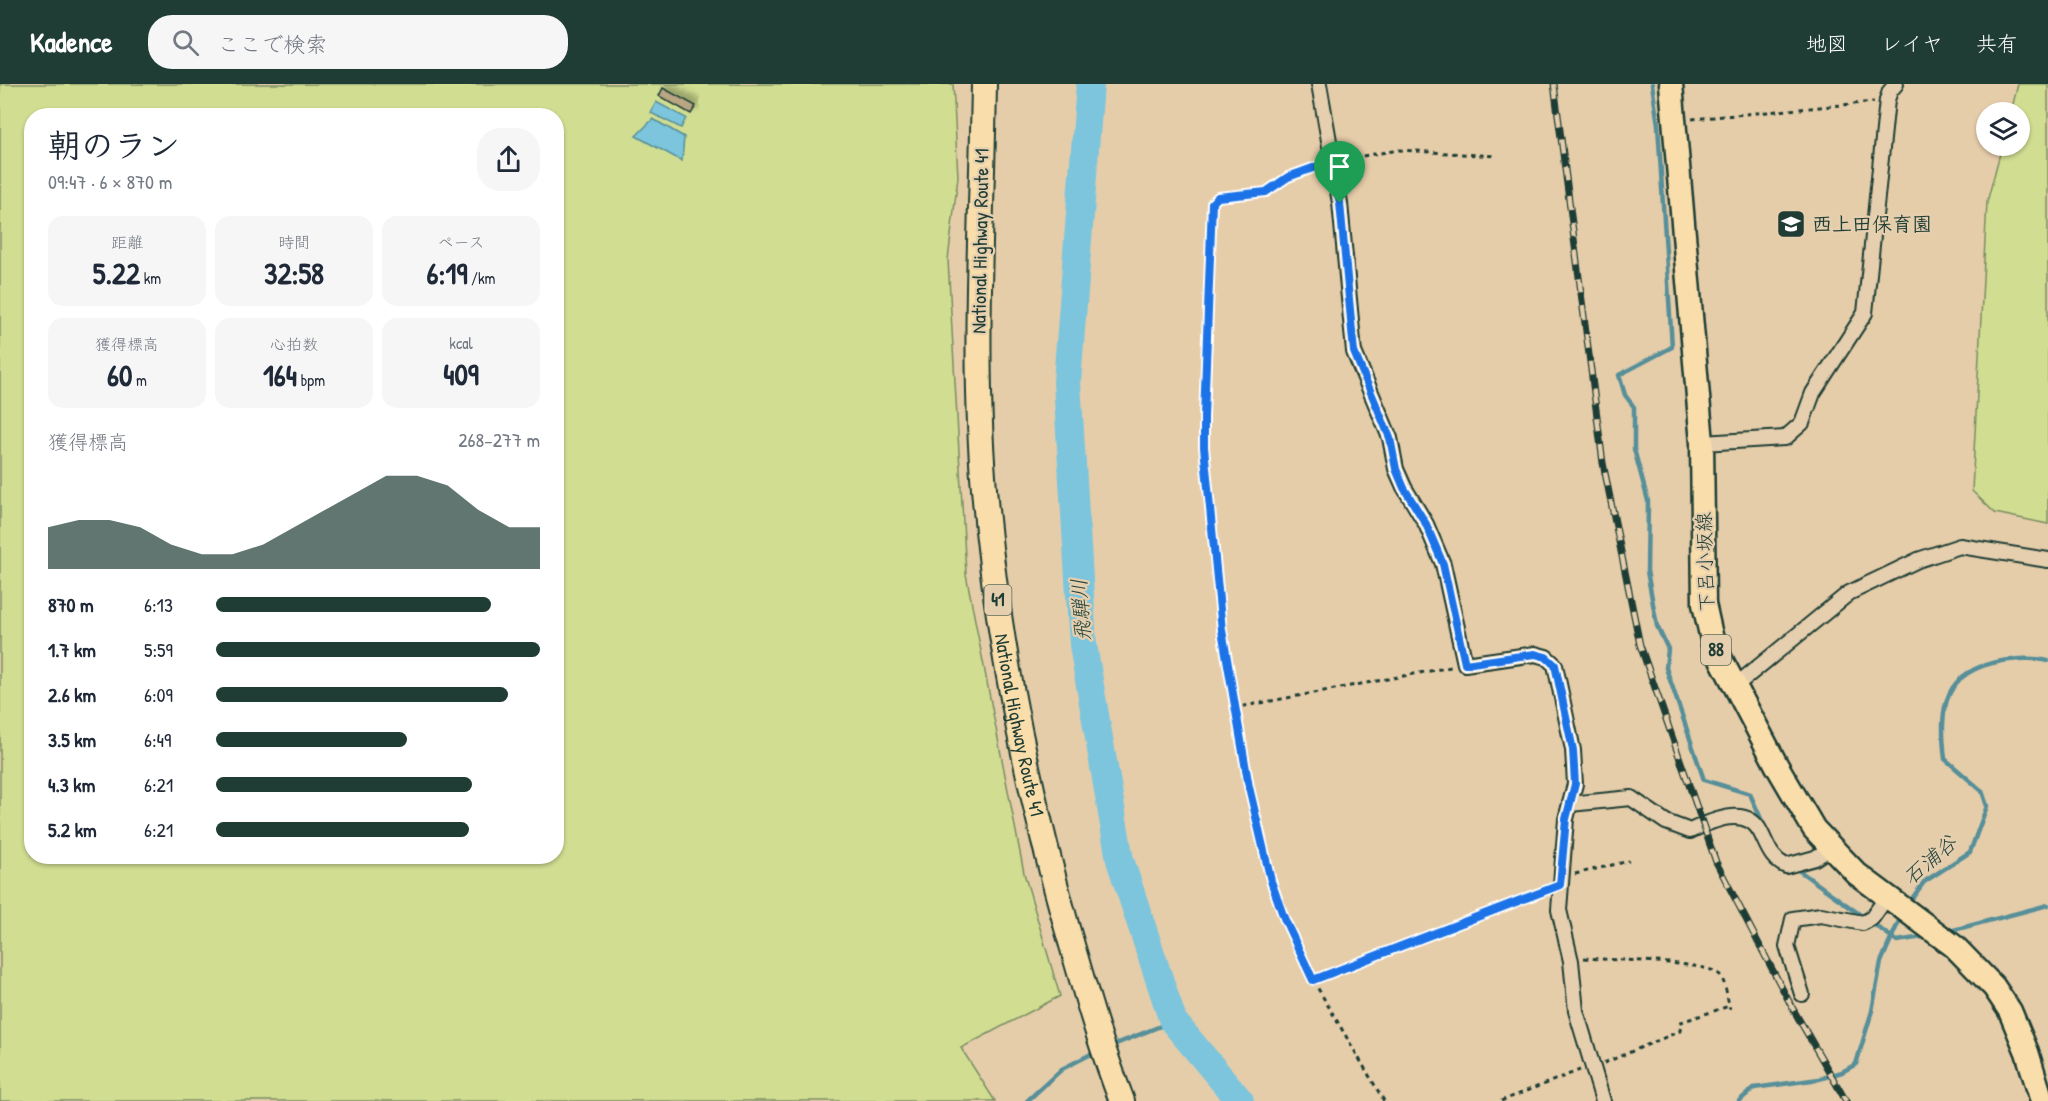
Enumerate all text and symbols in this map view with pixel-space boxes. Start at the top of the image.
search box [148,15,568,69]
text: Kadence [30,23,112,61]
icon: search [169,26,202,59]
text: ここで検索 [217,29,327,59]
text: 地図 [1806,29,1848,58]
text: レイヤ [1881,29,1943,58]
text: 共有 [1976,29,2018,58]
map controls [1976,102,2030,156]
button: layers [1976,102,2030,156]
text: 朝のラン [48,123,180,167]
button: share [477,128,540,191]
pin [1314,141,1365,203]
street label: National Highway Route 41 [964,148,995,334]
icon: arrive [1323,150,1356,183]
text: 09:47 · 6 × 870 m [48,168,172,195]
school or university icon: 西上田保育園 [1775,208,1807,240]
place label: 西上田保育園 [1812,210,1932,237]
text: 距離 [111,231,143,253]
text: 時間 [278,231,310,253]
text: ペース [437,231,485,253]
text: 5.22 [93,253,140,293]
text: 32:58 [264,253,324,293]
text: 6:19 [427,253,467,293]
text: km [140,267,161,289]
text: /km [467,267,495,289]
text: kcal [449,332,473,354]
text: 獲得標高 [95,333,159,355]
text: 心拍数 [270,333,318,355]
text: 409 [443,354,479,394]
text: 60 [107,355,132,395]
text: 164 [263,355,297,395]
text: m [132,369,147,391]
text: bpm [297,369,325,391]
text: 268–277 m [458,426,540,453]
text: 獲得標高 [48,428,128,455]
street label: 下呂小坂線 [1689,512,1720,612]
water label: 飛騨川 [1064,578,1097,642]
road number: 41 [984,585,1012,615]
text: 870 m [48,591,94,618]
text: 6:13 [144,591,173,618]
street label: National Highway Route 41 [989,632,1052,819]
road number: 88 [1701,635,1731,665]
text: 1.7 km [48,636,96,663]
text: 5:59 [144,636,173,663]
text: 2.6 km [48,681,96,708]
text: 6:09 [144,681,173,708]
text: 3.5 km [48,726,96,753]
text: 6:49 [144,726,171,753]
text: 4.3 km [48,771,95,798]
text: 6:21 [144,771,173,798]
text: 5.2 km [48,816,97,843]
text: 6:21 [144,816,173,843]
water label: 石浦谷 [1896,827,1964,891]

